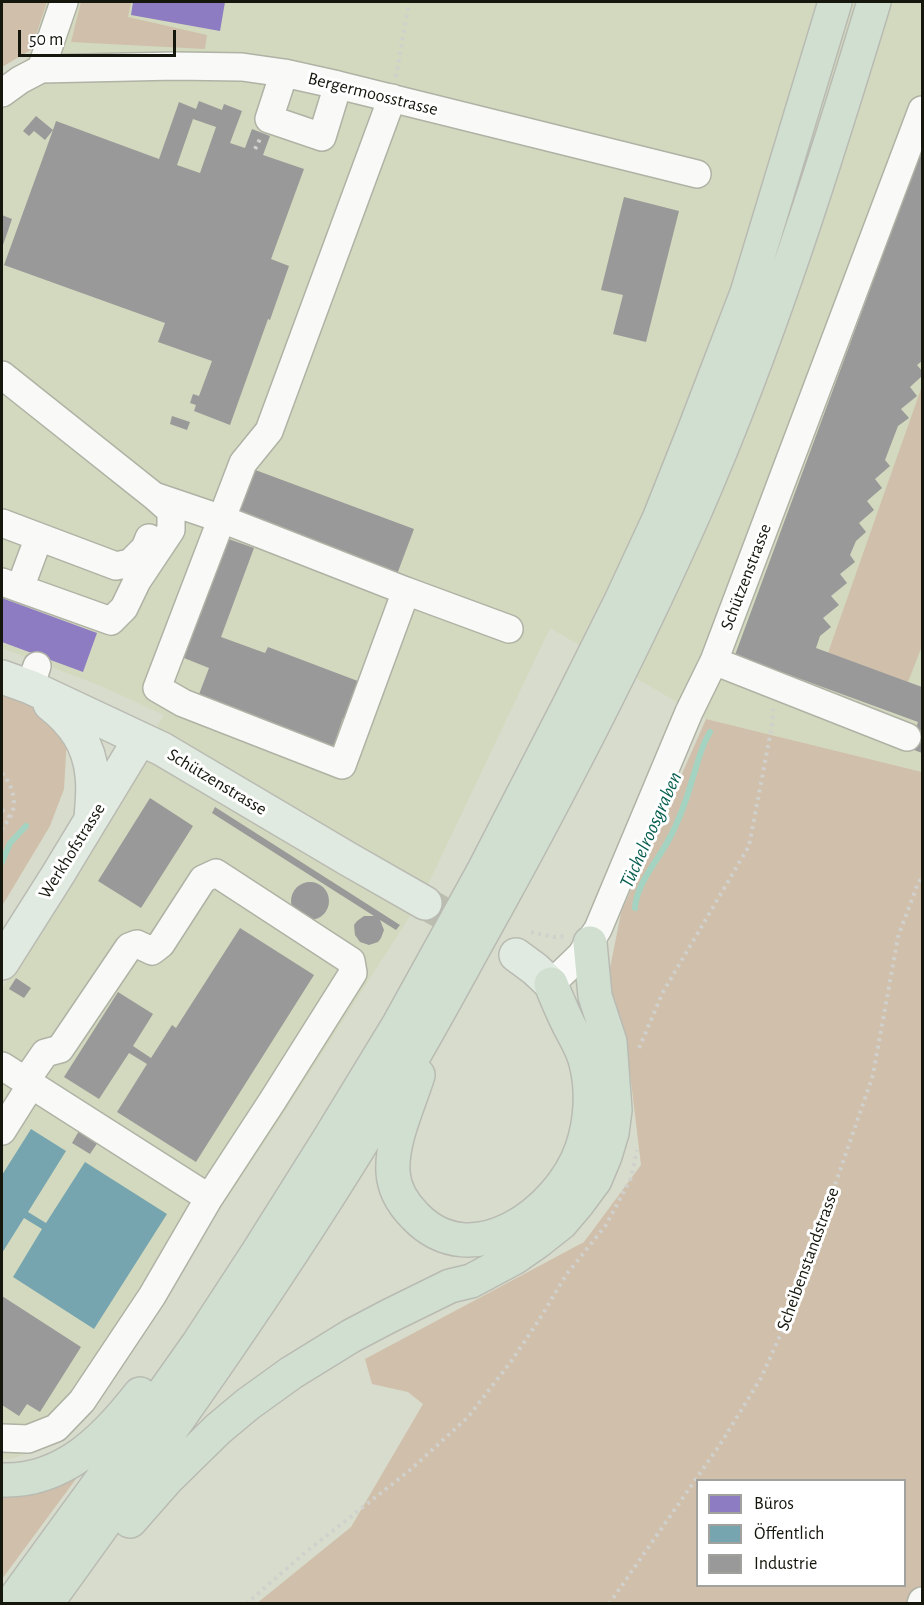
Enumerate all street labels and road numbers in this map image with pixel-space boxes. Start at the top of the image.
street label: Bergermoosstrasse [306,67,440,121]
street label: Schützenstrasse [716,521,776,633]
street label: Schützenstrasse [163,744,271,820]
street label: Werkhofstrasse [34,799,110,903]
street label: Scheibenstandstrasse [772,1184,844,1334]

